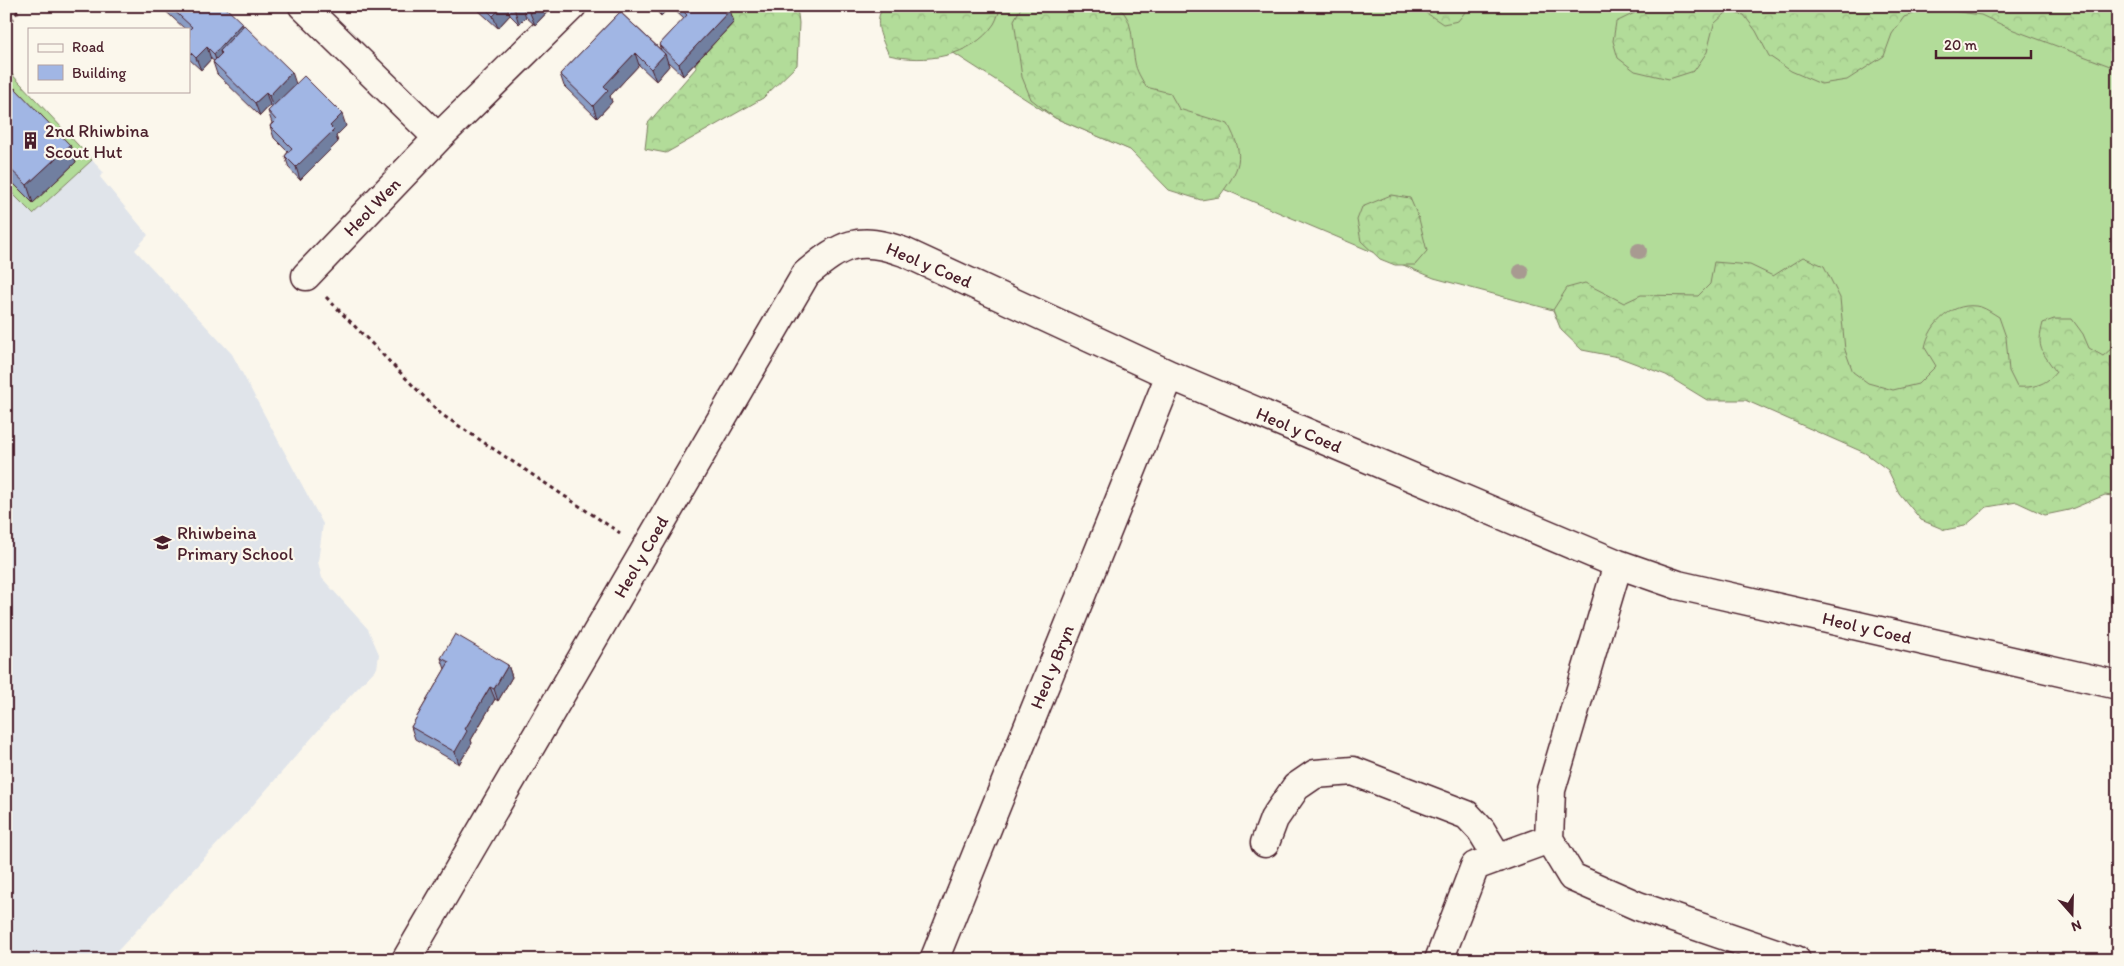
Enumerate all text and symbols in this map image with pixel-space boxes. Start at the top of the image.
legend [28,28,190,92]
scale bar [1936,28,2032,60]
text: 20 m [1944,36,1978,54]
text: Road [72,38,105,56]
text: Building [72,64,126,82]
place label: 2nd Rhiwbina Scout Hut [45,120,150,163]
building icon: 2nd Rhiwbina Scout Hut [21,131,41,151]
street label: Heol Wen [339,173,406,241]
street label: Heol y Coed [883,237,975,293]
street label: Heol y Coed [1253,402,1345,458]
street label: Heol y Coed [609,512,673,602]
place label: Rhiwbeina Primary School [177,522,293,565]
school or university icon: Rhiwbeina Primary School [153,533,173,553]
street label: Heol y Coed [1820,607,1914,649]
street label: Heol y Bryn [1025,621,1079,712]
north arrow [2046,888,2096,938]
text: N [2069,916,2084,935]

